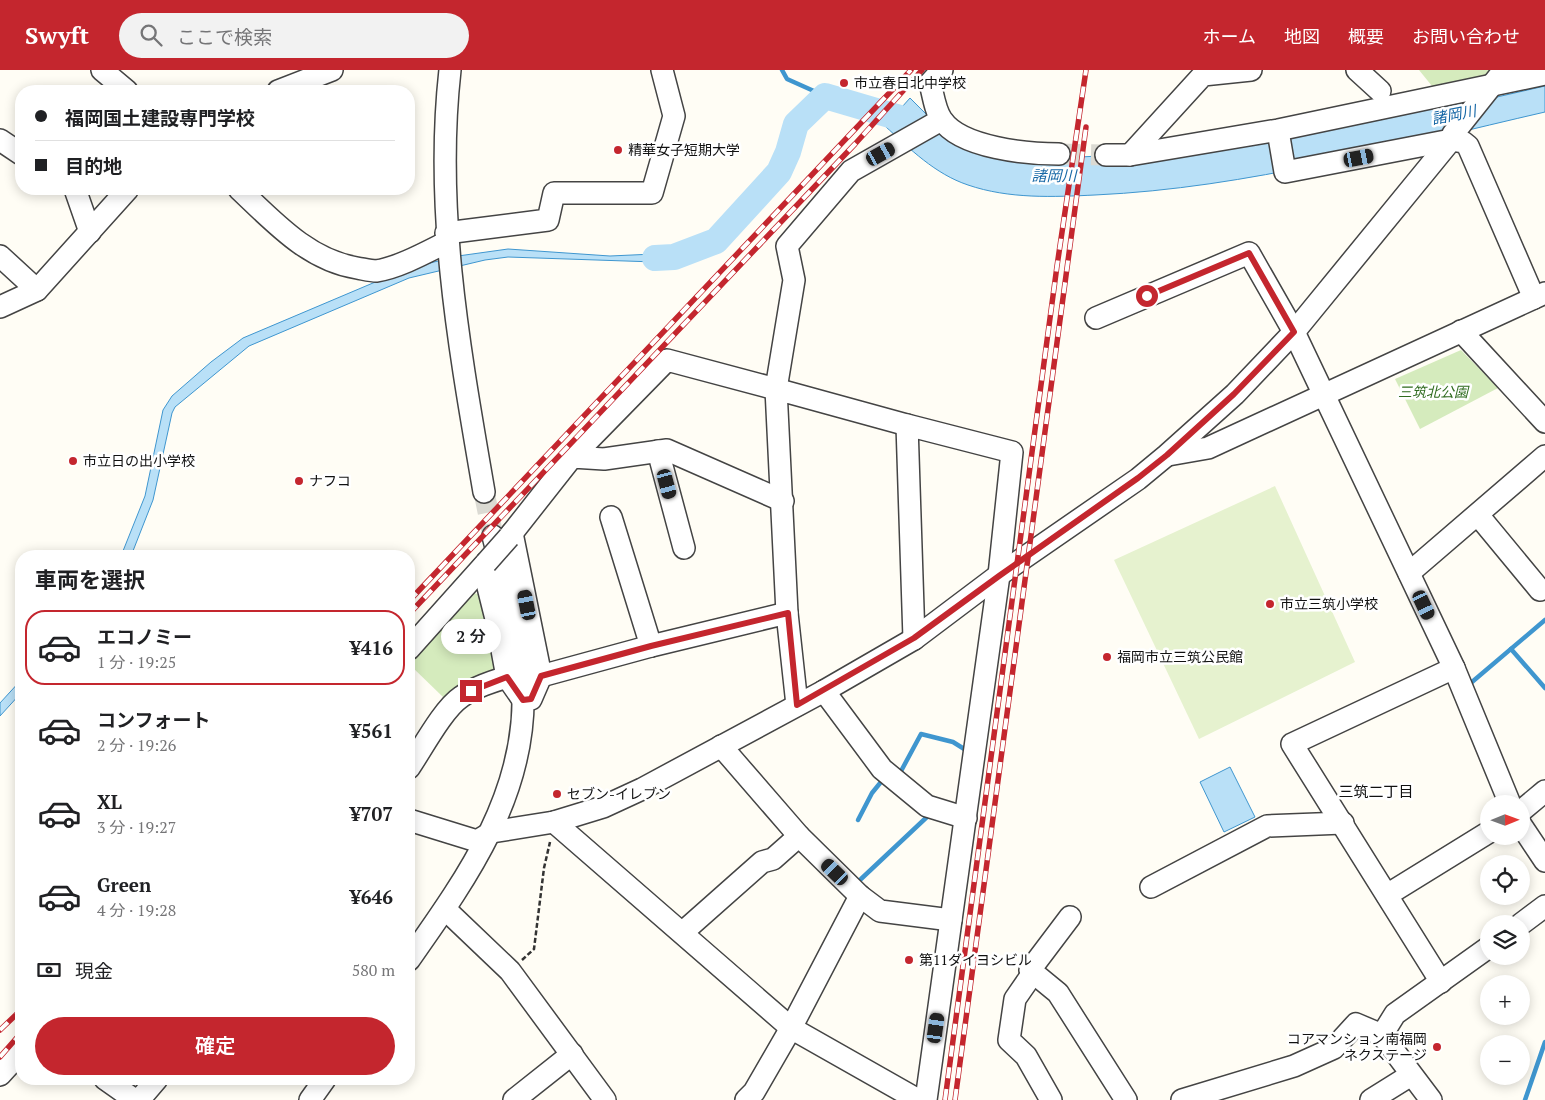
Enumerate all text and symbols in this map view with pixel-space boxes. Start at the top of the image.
search box [119,13,469,58]
text: Swyft [25,19,89,51]
icon: search [137,21,165,49]
text: ここで検索 [177,24,272,49]
text: ホーム [1203,24,1256,48]
text: 地図 [1284,24,1320,48]
text: 概要 [1348,24,1384,48]
text: お問い合わせ [1412,24,1520,48]
place label: 市立春日北中学校 [854,73,966,92]
marker: 市立春日北中学校 [838,77,850,89]
water label: 諸岡川 [1430,100,1480,128]
text: 福岡国土建設専門学校 [65,105,255,130]
place label: 精華女子短期大学 [628,140,740,159]
car [864,140,897,168]
marker: 精華女子短期大学 [612,144,624,156]
car [1342,148,1375,168]
text: 目的地 [65,153,122,178]
water label: 諸岡川 [1031,165,1078,185]
route start [1136,285,1158,307]
park label: 三筑北公園 [1398,382,1470,401]
place label: 市立日の出小学校 [83,451,195,470]
marker: 市立日の出小学校 [67,455,79,467]
car [655,468,678,500]
place label: ナフコ [309,471,351,490]
marker: ナフコ [293,475,305,487]
text: 車両を選択 [35,565,145,594]
car [1410,588,1437,622]
car [516,589,537,621]
place label: 市立三筑小学校 [1280,594,1378,613]
marker: 市立三筑小学校 [1264,598,1276,610]
callout: 2 分 [441,618,501,654]
text: エコノミー [97,624,192,649]
icon: car [37,625,82,670]
text: 2 分 [456,625,486,647]
text: ¥416 [350,635,393,660]
place label: 福岡市立三筑公民館 [1117,647,1243,666]
text: 1 分 · 19:25 [97,651,176,673]
marker: 福岡市立三筑公民館 [1101,651,1113,663]
route end [460,680,482,702]
text: コンフォート [97,707,210,732]
icon: car [37,708,82,753]
text: ¥561 [350,718,393,743]
text: 2 分 · 19:26 [97,734,176,756]
district label: 三筑二丁目 [1338,781,1414,801]
place label: セブン-イレブン [567,784,671,803]
marker: セブン-イレブン [551,788,563,800]
text: XL [97,789,122,814]
icon: car [37,791,82,836]
north arrow [1480,795,1530,845]
map controls [1480,795,1530,1085]
text: ¥707 [350,801,393,826]
text: 3 分 · 19:27 [97,816,176,838]
button: locate [1480,855,1530,905]
car [818,856,851,888]
text: Green [97,872,151,897]
icon: car [37,874,82,919]
text: ¥646 [350,884,393,909]
text: 4 分 · 19:28 [97,899,176,921]
button: layers [1480,915,1530,965]
place label: 第11ダイヨシビル [919,950,1032,969]
marker: 第11ダイヨシビル [903,954,915,966]
icon: cash [35,956,63,984]
text: 現金 [75,958,113,983]
text: 580 m [352,959,395,981]
button: + [1480,975,1530,1025]
car [926,1012,945,1044]
button: 確定 [35,1017,395,1075]
place label: コアマンション南福岡 ネクステージ [1287,1029,1427,1064]
button: − [1480,1035,1530,1085]
marker: コアマンション南福岡 ネクステージ [1431,1041,1443,1053]

